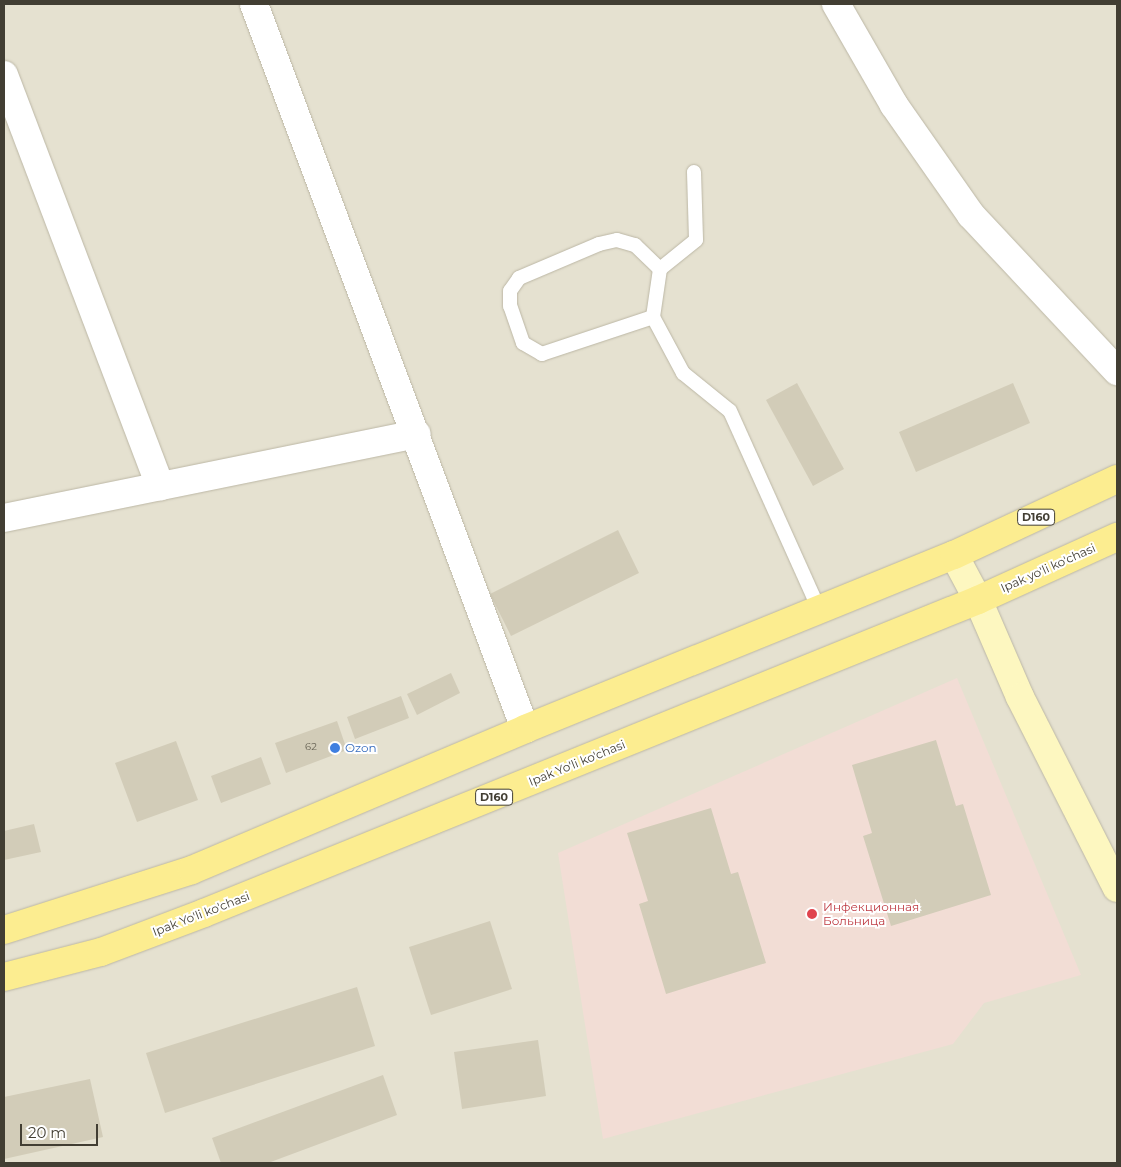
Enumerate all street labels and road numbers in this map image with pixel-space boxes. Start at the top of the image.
road number: D160 [1016,508,1056,526]
street label: Ipak yo'li ko'chasi [998,541,1098,595]
street label: Ipak Yo'li ko'chasi [527,737,627,789]
road number: D160 [474,789,514,806]
street label: Ipak Yo'li ko'chasi [150,889,252,939]

